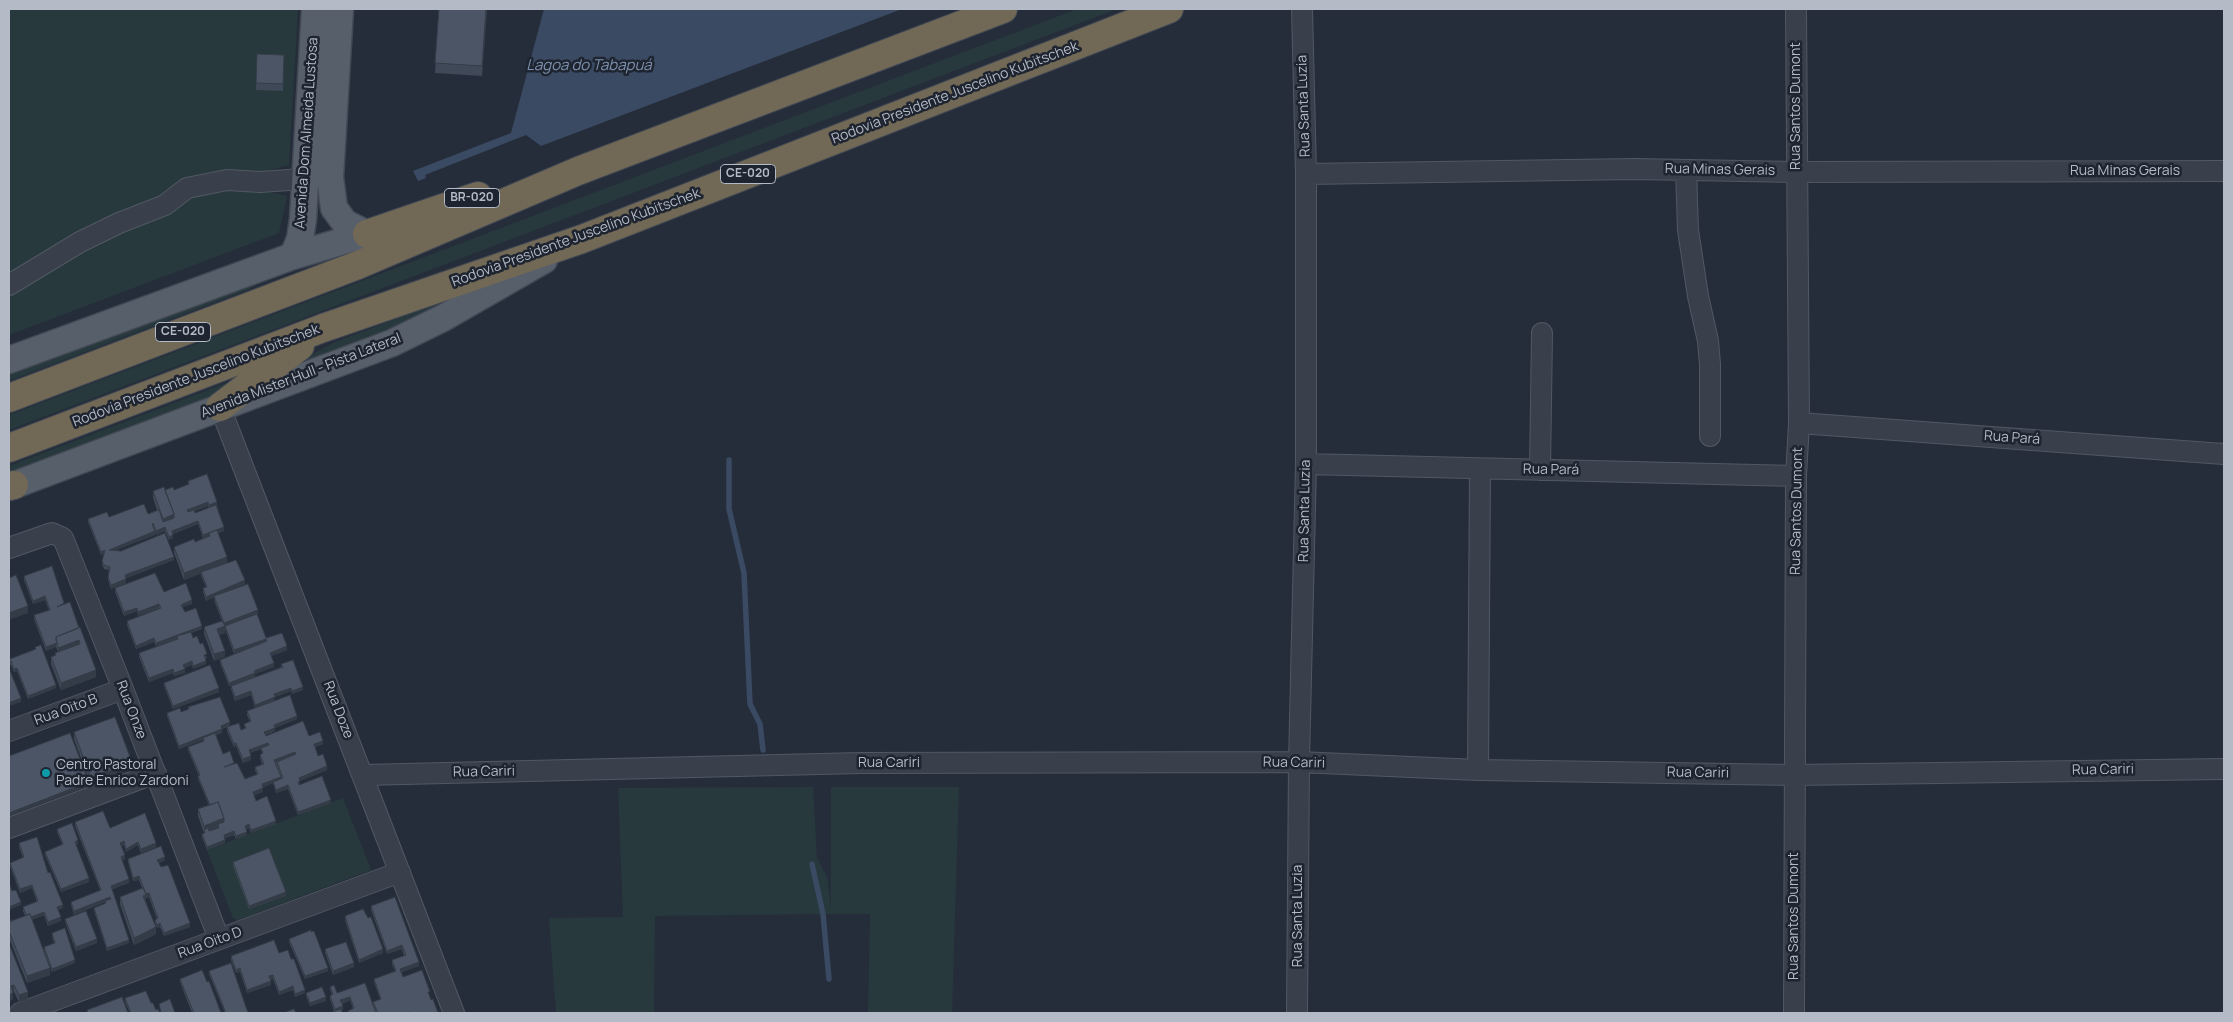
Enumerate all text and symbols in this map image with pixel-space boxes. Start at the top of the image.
street label: Avenida Dom Almeida Lustosa [292,37,322,229]
street label: Rodovia Presidente Juscelino Kubitschek [829,38,1081,148]
street label: Rua Santos Dumont [1788,42,1804,170]
street label: Rua Santa Luzia [1294,54,1314,158]
water label: Lagoa do Tabapuá [526,57,652,75]
street label: Rua Minas Gerais [1665,161,1775,179]
street label: Rua Minas Gerais [2070,163,2180,179]
road number: CE-020 [720,164,776,183]
street label: Rodovia Presidente Juscelino Kubitschek [450,185,702,291]
road number: BR-020 [444,188,500,208]
street label: Rodovia Presidente Juscelino Kubitschek [70,321,322,431]
road number: CE-020 [156,322,210,342]
street label: Avenida Mister Hull - Pista Lateral [199,330,403,422]
street label: Rua Pará [1983,428,2041,448]
street label: Rua Santos Dumont [1787,447,1807,575]
street label: Rua Santa Luzia [1296,460,1314,562]
street label: Rua Pará [1523,461,1579,479]
street label: Rua Onze [112,678,150,742]
street label: Rua Doze [319,679,357,741]
street label: Rua Oito B [32,691,100,729]
street label: Rua Cariri [1263,754,1325,772]
street label: Rua Cariri [858,755,920,771]
place label: Centro Pastoral Padre Enrico Zardoni [56,757,189,790]
street label: Rua Cariri [2072,761,2134,779]
street label: Rua Cariri [453,763,515,781]
street label: Rua Cariri [1667,764,1729,782]
marker: Centro Pastoral Padre Enrico Zardoni [40,767,52,779]
street label: Rua Santos Dumont [1786,852,1802,980]
street label: Rua Santa Luzia [1290,865,1306,967]
street label: Rua Oito D [176,924,244,962]

